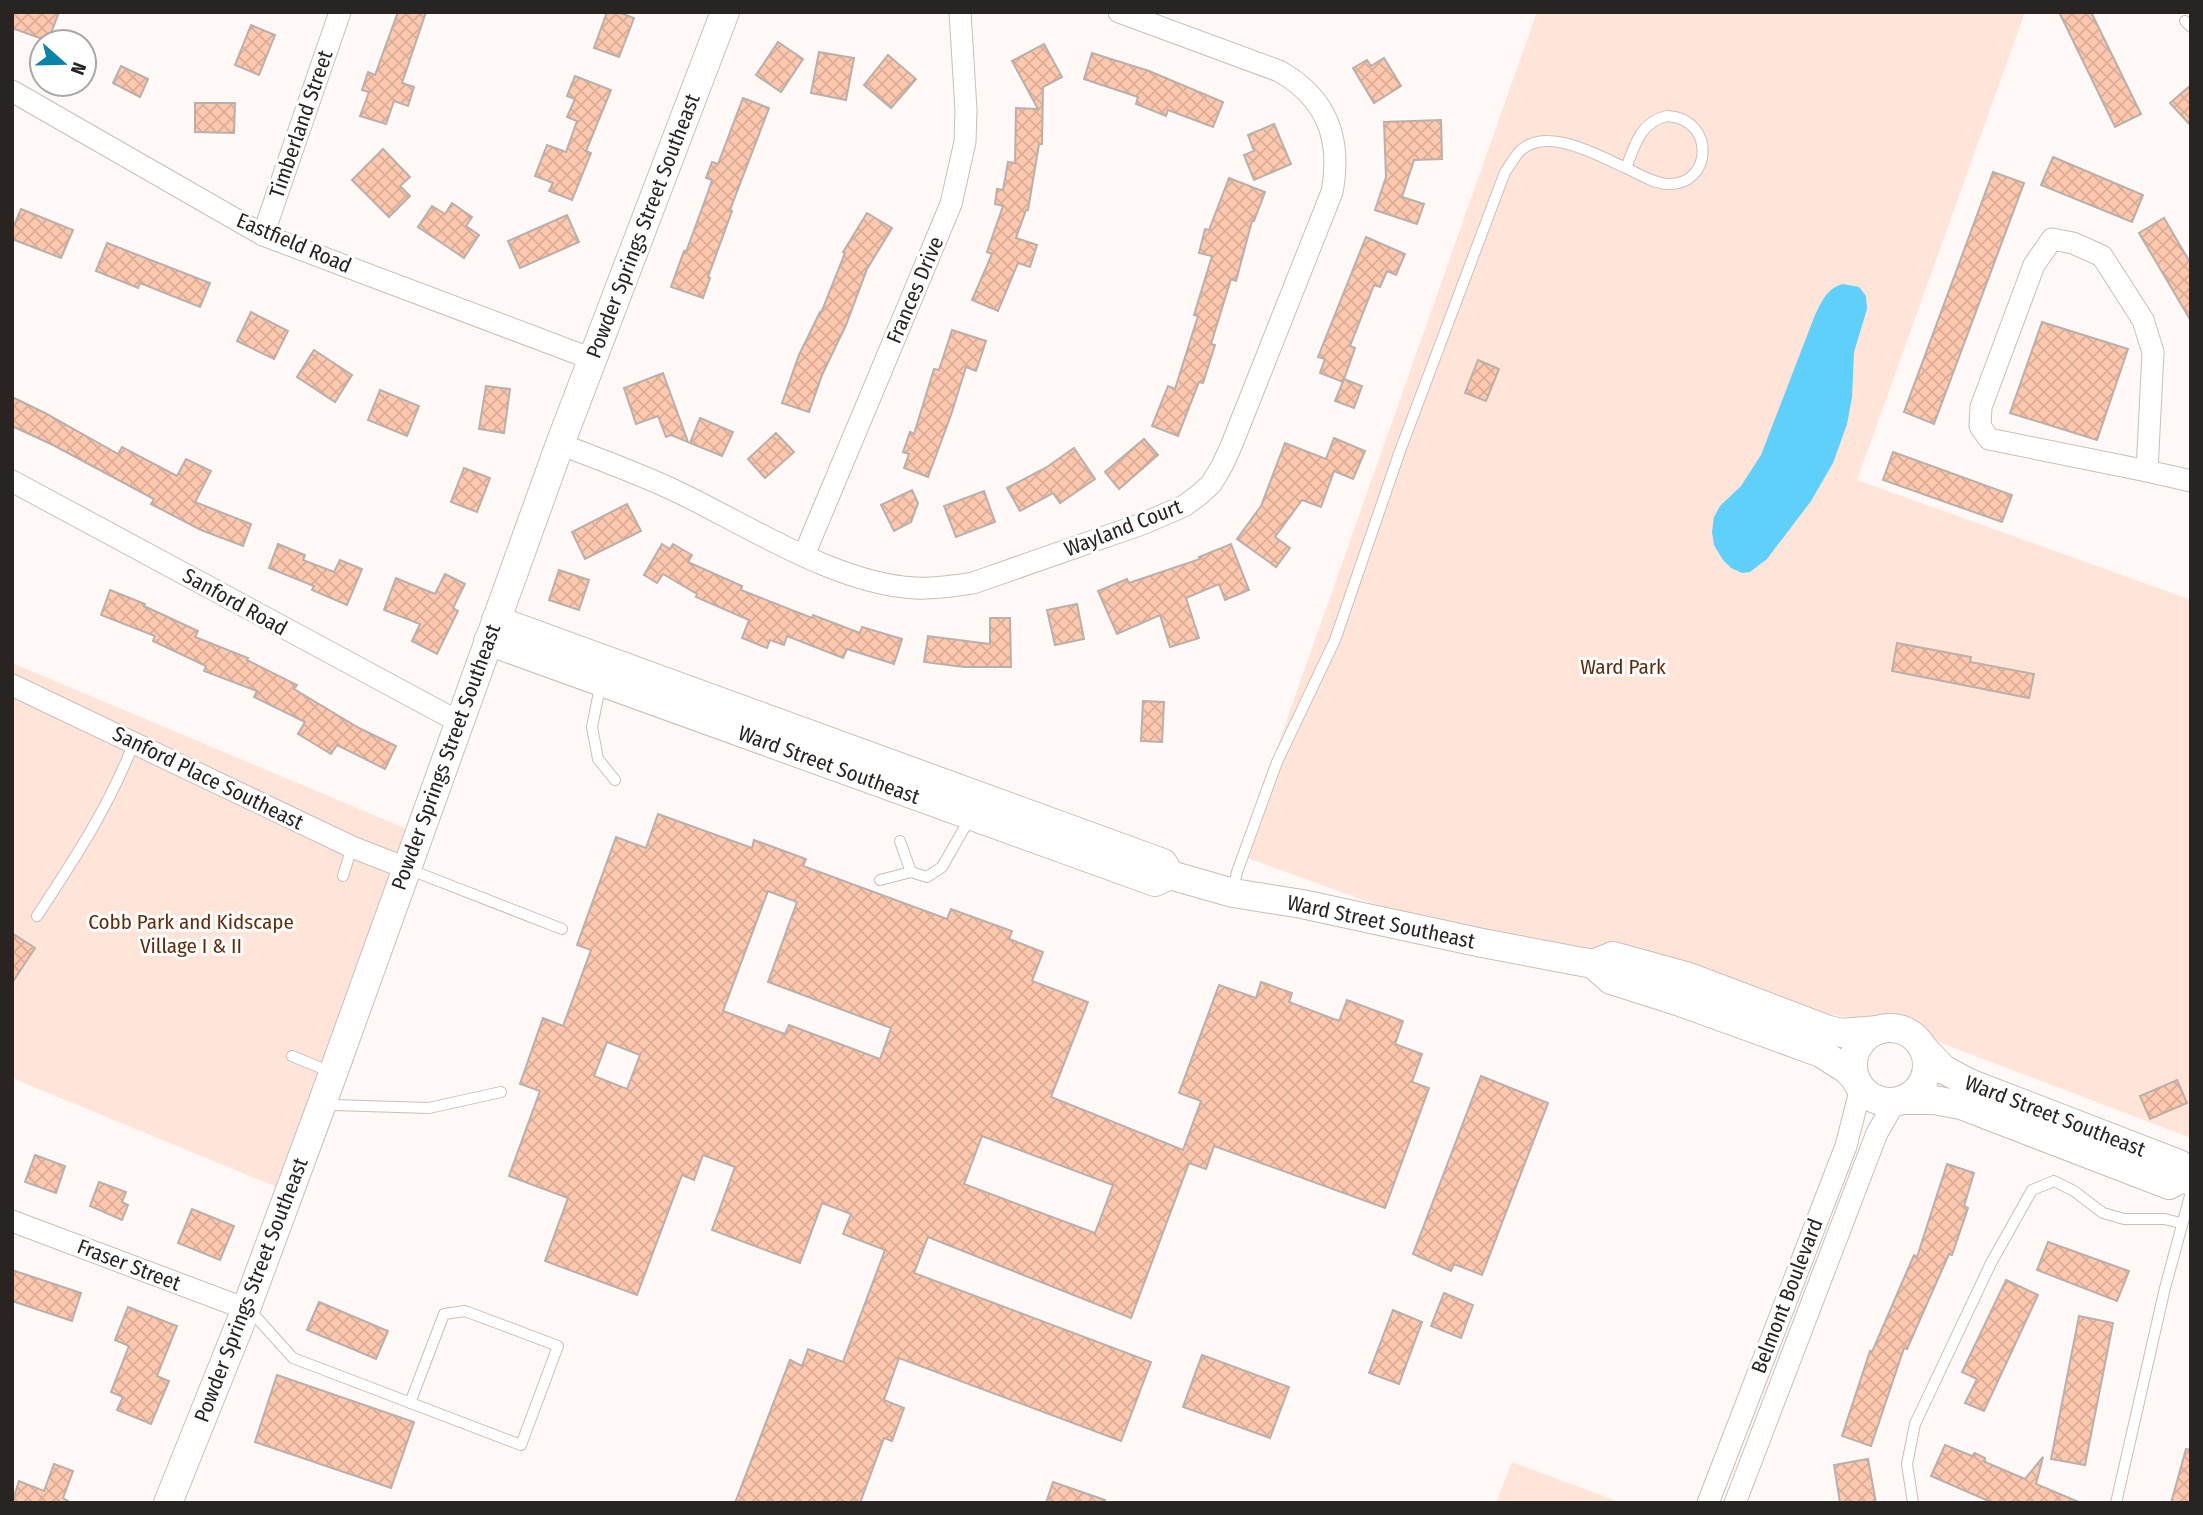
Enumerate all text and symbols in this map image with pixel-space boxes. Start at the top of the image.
north arrow [28,28,98,98]
street label: Timberland Street [264,47,339,201]
text: N [66,59,91,78]
street label: Powder Springs Street Southeast [580,90,706,362]
street label: Eastfield Road [233,207,355,279]
street label: Frances Drive [881,233,949,347]
street label: Wayland Court [1061,494,1186,562]
street label: Sanford Road [178,563,292,641]
street label: Powder Springs Street Southeast [386,620,506,894]
park label: Ward Park [1580,654,1666,680]
street label: Ward Street Southeast [735,720,924,810]
street label: Sanford Place Southeast [108,721,308,836]
street label: Ward Street Southeast [1285,889,1477,955]
park label: Cobb Park and Kidscape Village I & II [88,909,294,959]
street label: Ward Street Southeast [1961,1070,2149,1162]
street label: Powder Springs Street Southeast [188,1154,314,1426]
street label: Belmont Boulevard [1745,1215,1829,1377]
street label: Fraser Street [74,1233,184,1297]

